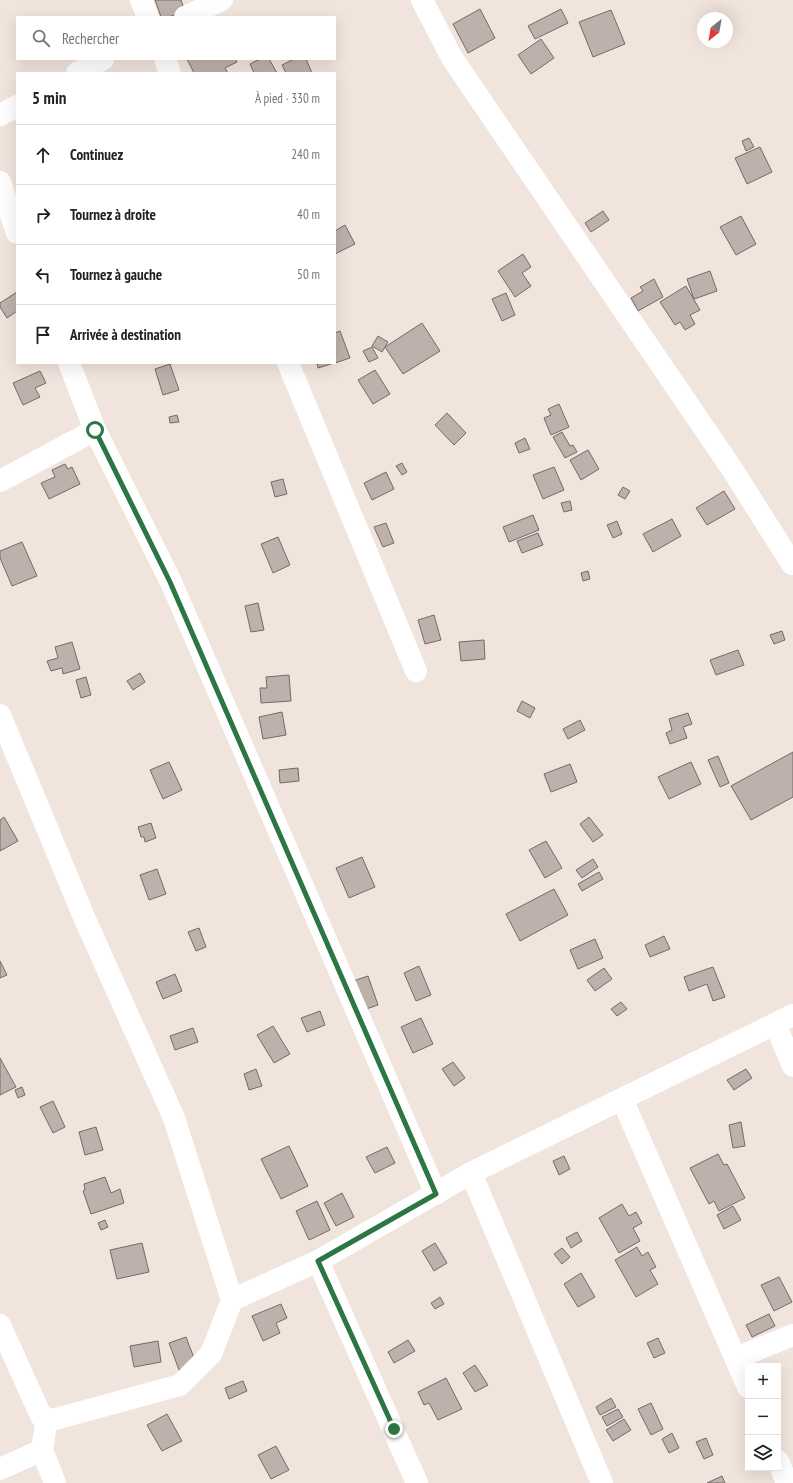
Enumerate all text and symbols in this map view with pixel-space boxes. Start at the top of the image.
north arrow [697,12,733,48]
search box [16,16,336,60]
icon: search [30,27,52,49]
text: Rechercher [62,29,119,48]
text: 5 min [32,87,66,109]
text: À pied · 330 m [255,90,320,107]
icon: ahead [32,144,54,166]
text: Continuez [70,145,123,164]
text: 240 m [291,146,320,163]
icon: right [32,204,54,226]
text: Tournez à droite [70,205,156,224]
text: 40 m [297,206,320,223]
icon: left [32,264,54,286]
text: Tournez à gauche [70,265,162,284]
text: 50 m [297,266,320,283]
icon: arrive [32,324,54,346]
text: Arrivée à destination [70,325,181,344]
route start [86,421,104,439]
map controls [745,1363,781,1471]
button: + [745,1363,781,1399]
button: − [745,1399,781,1435]
route end [385,1420,403,1438]
button: layers [745,1435,781,1471]

